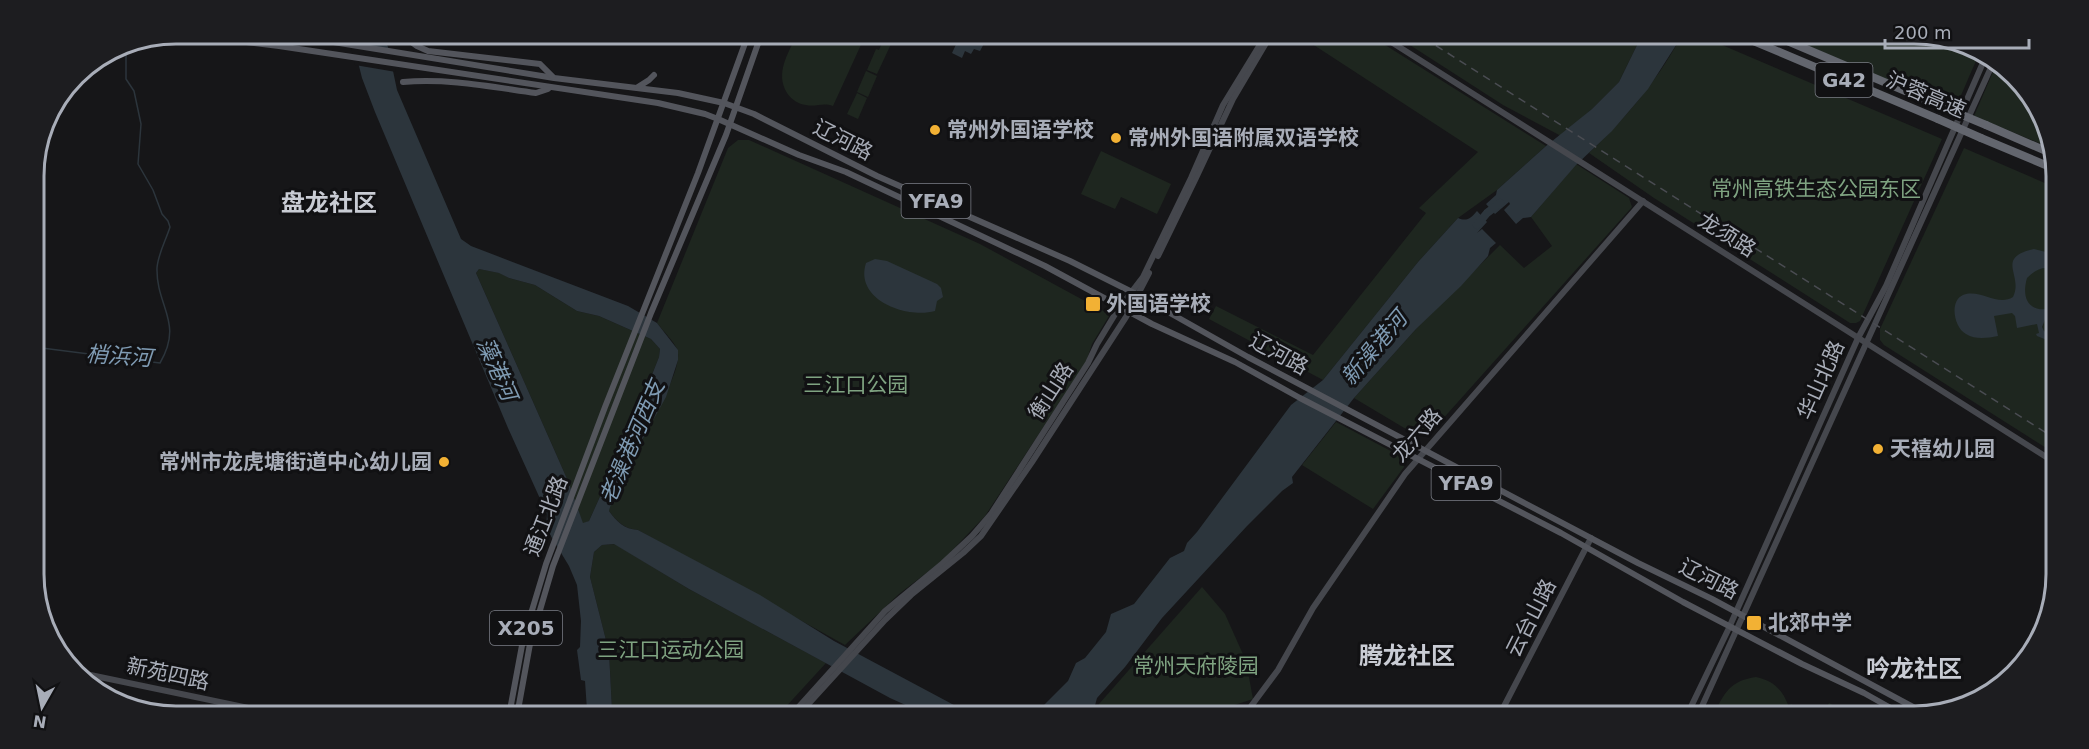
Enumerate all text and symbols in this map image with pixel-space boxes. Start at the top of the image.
scale bar [1885,12,2029,50]
text: 200 m [1894,22,1952,43]
road number: G42 [1816,63,1872,97]
street label: 沪蓉高速 [1883,68,1969,122]
street label: 辽河路 [809,115,877,165]
place label: 常州外国语学校 [947,118,1094,142]
marker: 常州外国语学校 [928,123,942,137]
place label: 常州外国语附属双语学校 [1128,126,1359,150]
marker: 常州外国语附属双语学校 [1109,131,1123,145]
park label: 常州高铁生态公园东区 [1711,177,1921,201]
road number: YFA9 [902,184,970,218]
district label: 盘龙社区 [281,189,377,217]
street label: 龙须路 [1694,208,1760,262]
place label: 外国语学校 [1106,292,1211,316]
marker: 外国语学校 [1084,295,1102,313]
water label: 新澡港河 [1336,303,1414,390]
street label: 辽河路 [1246,328,1312,380]
water label: 藻港河 [472,334,523,408]
street label: 华山北路 [1793,337,1849,423]
water label: 梢浜河 [85,341,157,371]
street label: 衡山路 [1024,358,1078,424]
park label: 三江口公园 [804,373,909,397]
water label: 老澡港河西支 [595,374,670,508]
street label: 龙六路 [1387,403,1447,467]
place label: 天禧幼儿园 [1890,437,1995,461]
marker: 天禧幼儿园 [1871,442,1885,456]
place label: 常州市龙虎塘街道中心幼儿园 [159,450,432,474]
marker: 常州市龙虎塘街道中心幼儿园 [437,455,451,469]
road number: YFA9 [1432,466,1500,500]
street label: 通江北路 [520,472,572,560]
street label: 辽河路 [1675,554,1743,604]
street label: 云台山路 [1501,575,1561,661]
road number: X205 [490,611,562,645]
place label: 北郊中学 [1768,611,1852,635]
marker: 北郊中学 [1745,614,1763,632]
park label: 三江口运动公园 [598,638,745,662]
district label: 腾龙社区 [1359,642,1455,670]
street label: 新苑四路 [124,654,212,694]
park label: 常州天府陵园 [1133,654,1259,678]
district label: 吟龙社区 [1866,655,1962,683]
north arrow [12,677,72,737]
text: N [32,711,48,732]

